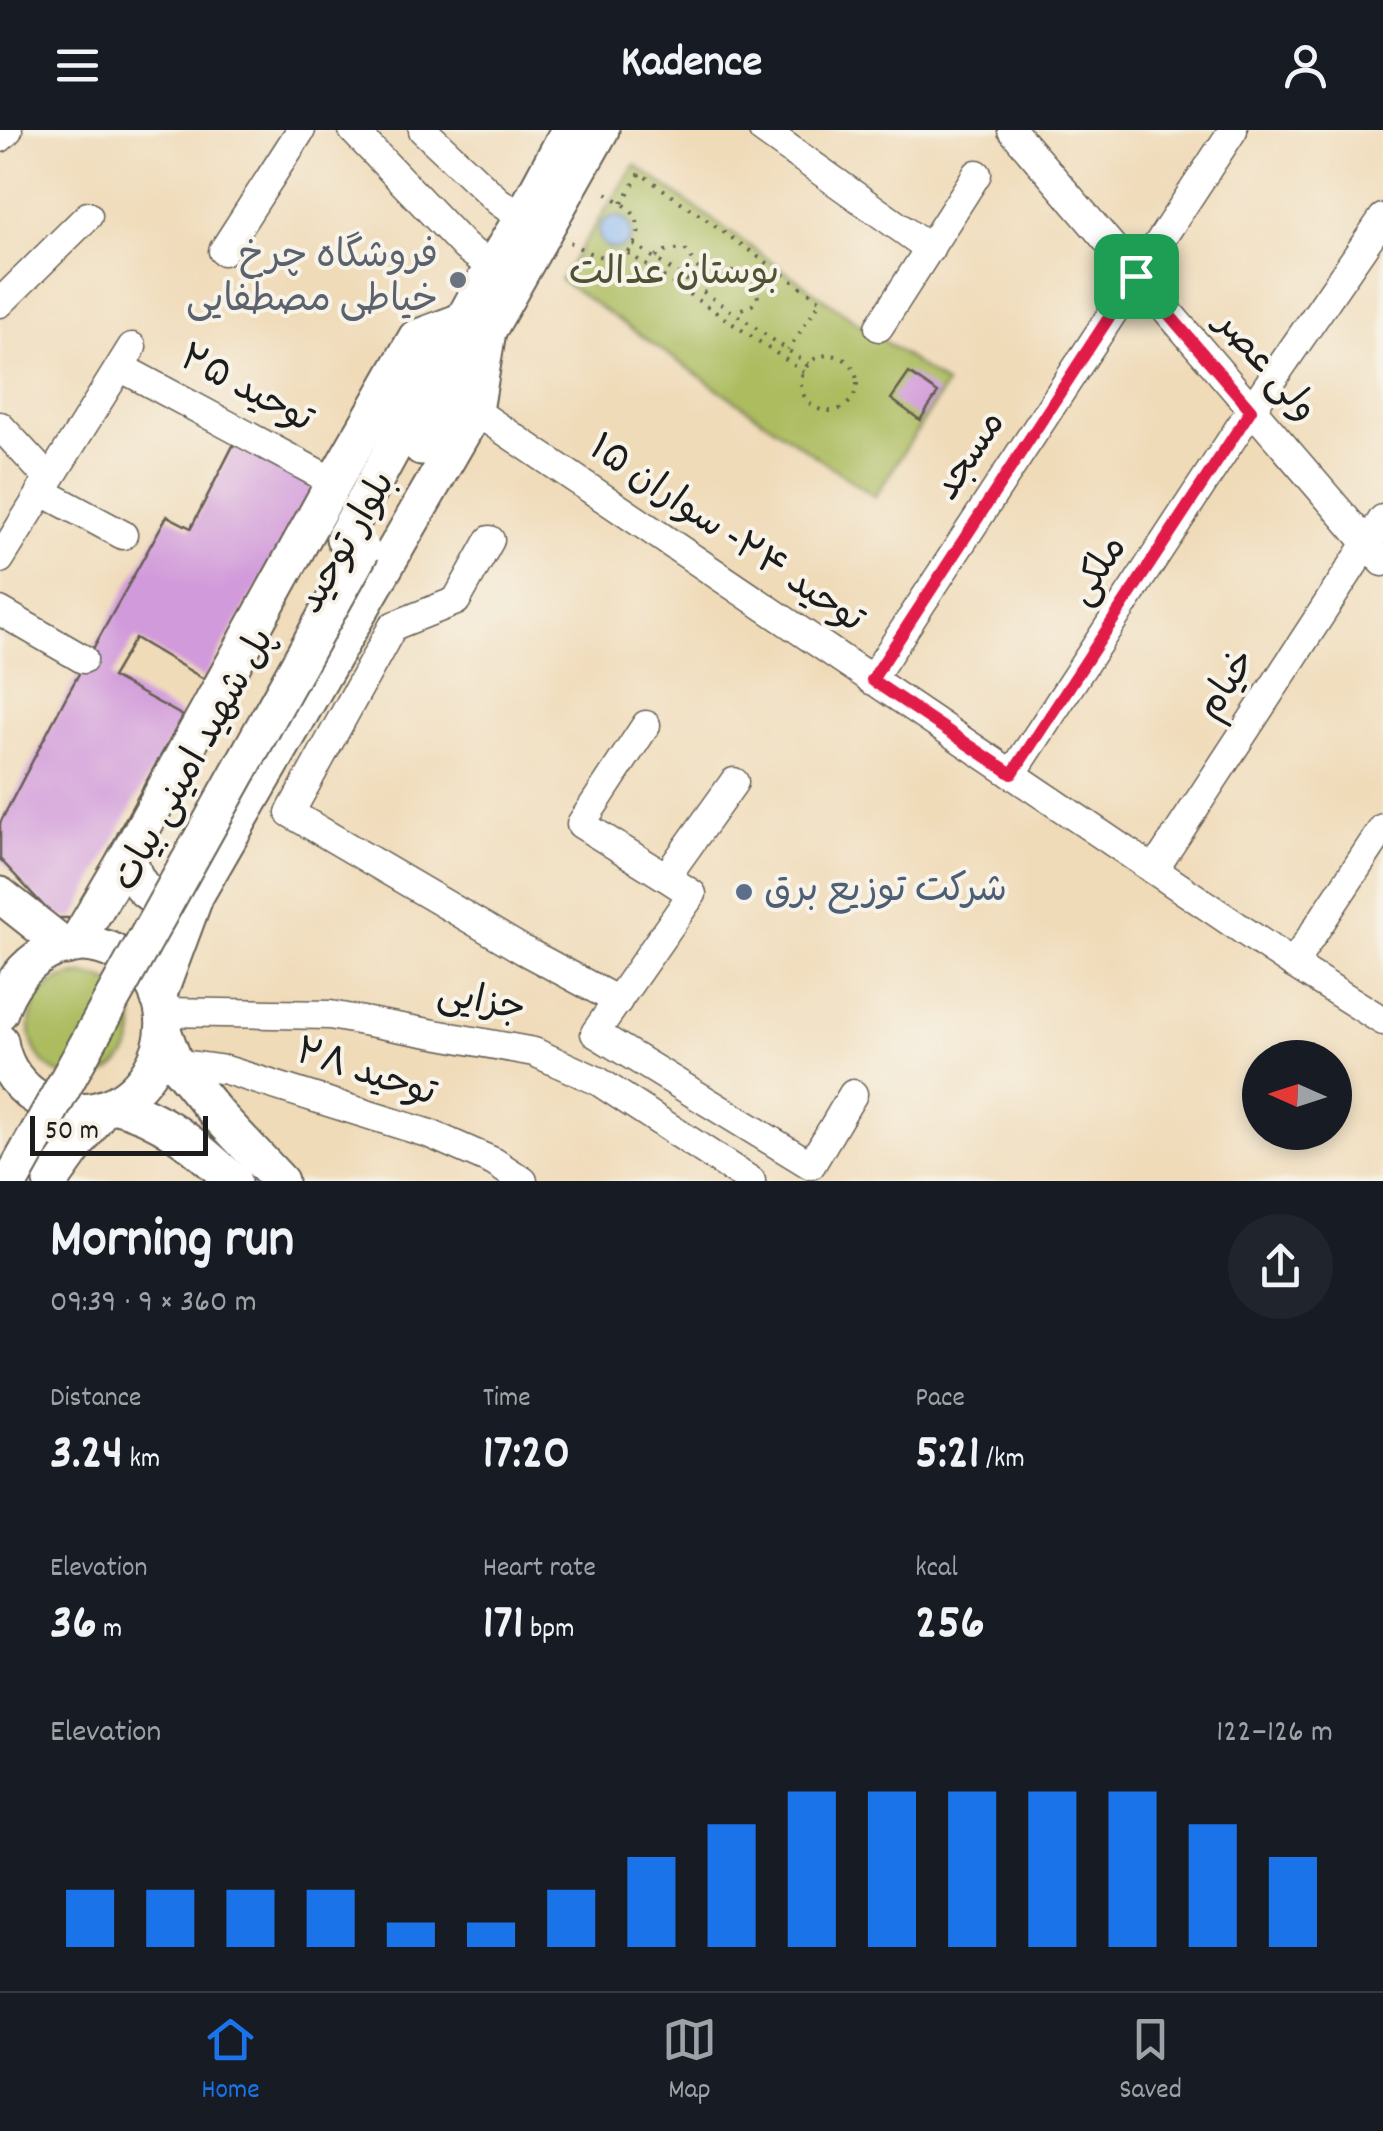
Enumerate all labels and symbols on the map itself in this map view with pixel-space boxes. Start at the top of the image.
place label: فروشگاه چرخ خیاطی مصطفایی [186,231,438,330]
pin [1094,234,1179,319]
park label: بوستان عدالت [569,248,779,303]
marker: فروشگاه چرخ خیاطی مصطفایی [447,269,469,291]
street label: ولی عصر [1198,298,1328,436]
street label: توحید ۲۵ [168,333,323,450]
street label: مسجد [922,401,1022,513]
street label: توحید ۲۴- سواران ۱۵ [576,423,875,649]
street label: بلوار توحید [286,462,412,626]
street label: ملکی [1057,526,1143,618]
street label: پل شهید امینی بیات [101,619,291,903]
street label: خیام [1185,639,1273,733]
place label: شرکت توزیع برق [764,865,1007,920]
marker: شرکت توزیع برق [733,881,755,903]
street label: جزایی [432,969,530,1039]
street label: توحید ۲۸ [288,1026,443,1124]
north arrow [1242,1040,1352,1150]
scale bar [30,1111,208,1156]

